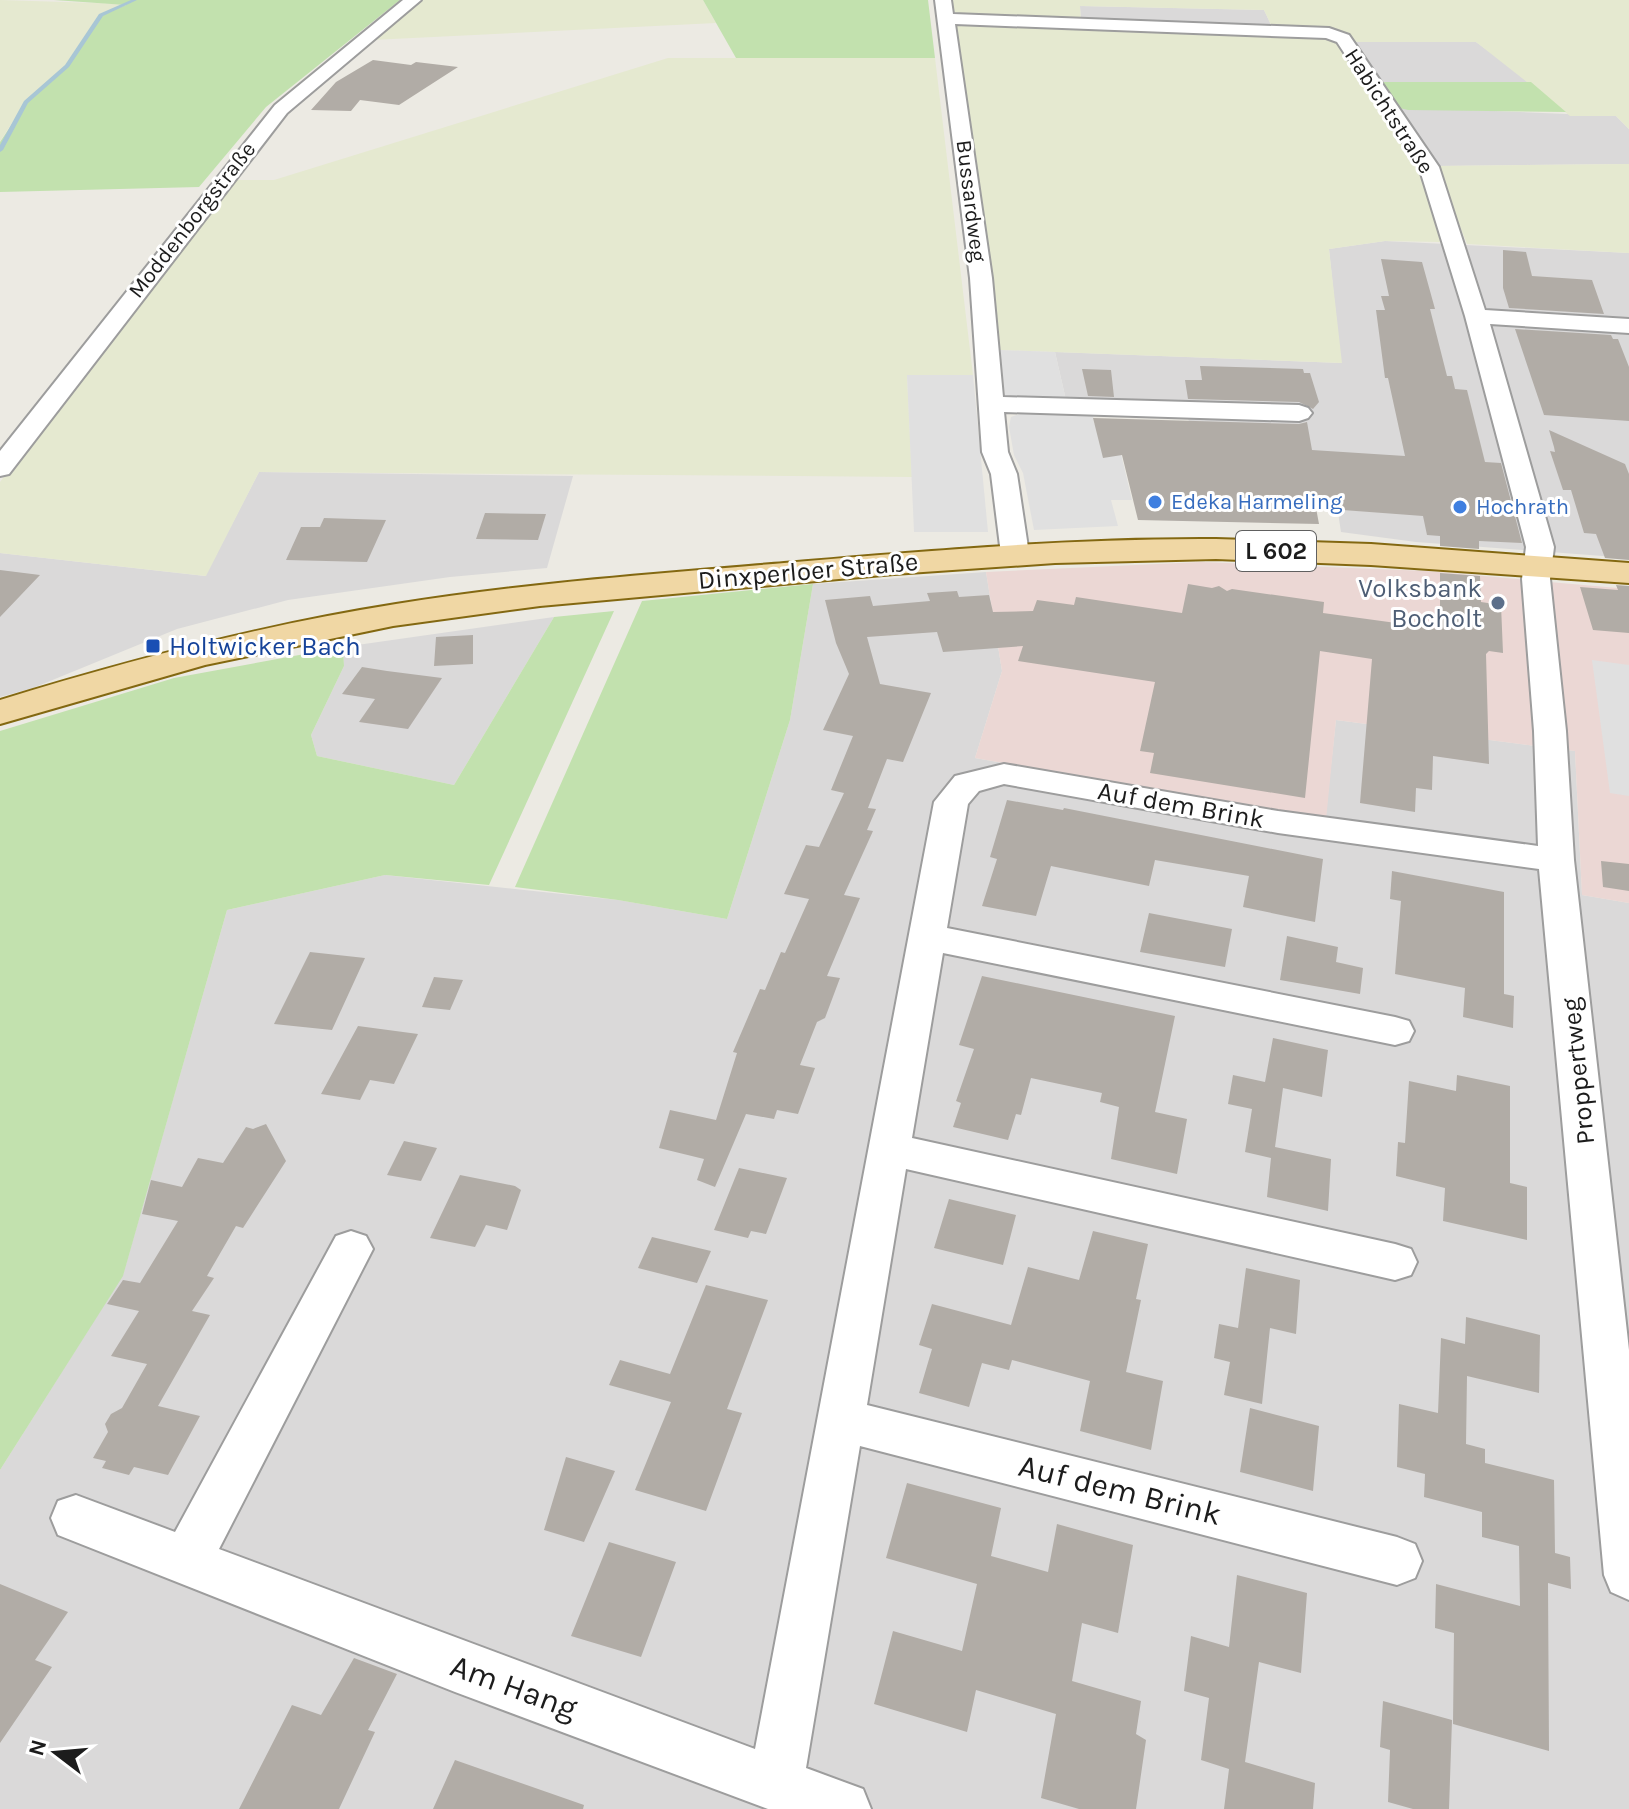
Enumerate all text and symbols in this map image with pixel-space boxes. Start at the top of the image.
street label: Habichtstraße [1339,44,1439,178]
street label: Moddenborgstraße [123,137,261,303]
street label: Bussardweg [951,138,991,264]
place label: Edeka Harmeling [1171,489,1343,515]
marker: Edeka Harmeling [1146,493,1164,511]
place label: Hochrath [1476,494,1569,520]
marker: Hochrath [1451,498,1469,516]
road number: L 602 [1236,531,1316,571]
street label: Dinxperloer Straße [697,546,919,596]
place label: Volksbank Bocholt [1358,573,1482,634]
marker: Volksbank Bocholt [1489,594,1507,612]
place label: Holtwicker Bach [169,631,361,662]
marker: Holtwicker Bach [144,637,162,655]
street label: Auf dem Brink [1095,775,1267,835]
street label: Proppertweg [1555,996,1601,1146]
street label: Auf dem Brink [1015,1447,1225,1533]
street label: Am Hang [446,1647,582,1727]
north arrow [16,1713,96,1793]
text: N [23,1737,52,1759]

